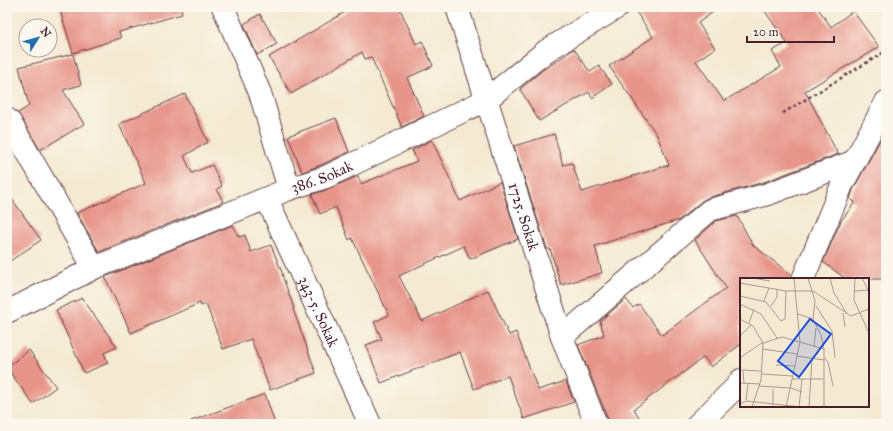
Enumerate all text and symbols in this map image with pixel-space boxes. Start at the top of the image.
north arrow [18,18,58,58]
scale bar [747,18,834,44]
text: N [38,25,54,40]
text: 20 m [753,25,779,39]
street label: 386. Sokak [289,157,356,197]
street label: 1725. Sokak [504,180,543,253]
street label: 343-5. Sokak [295,273,343,350]
inset map [740,278,869,407]

